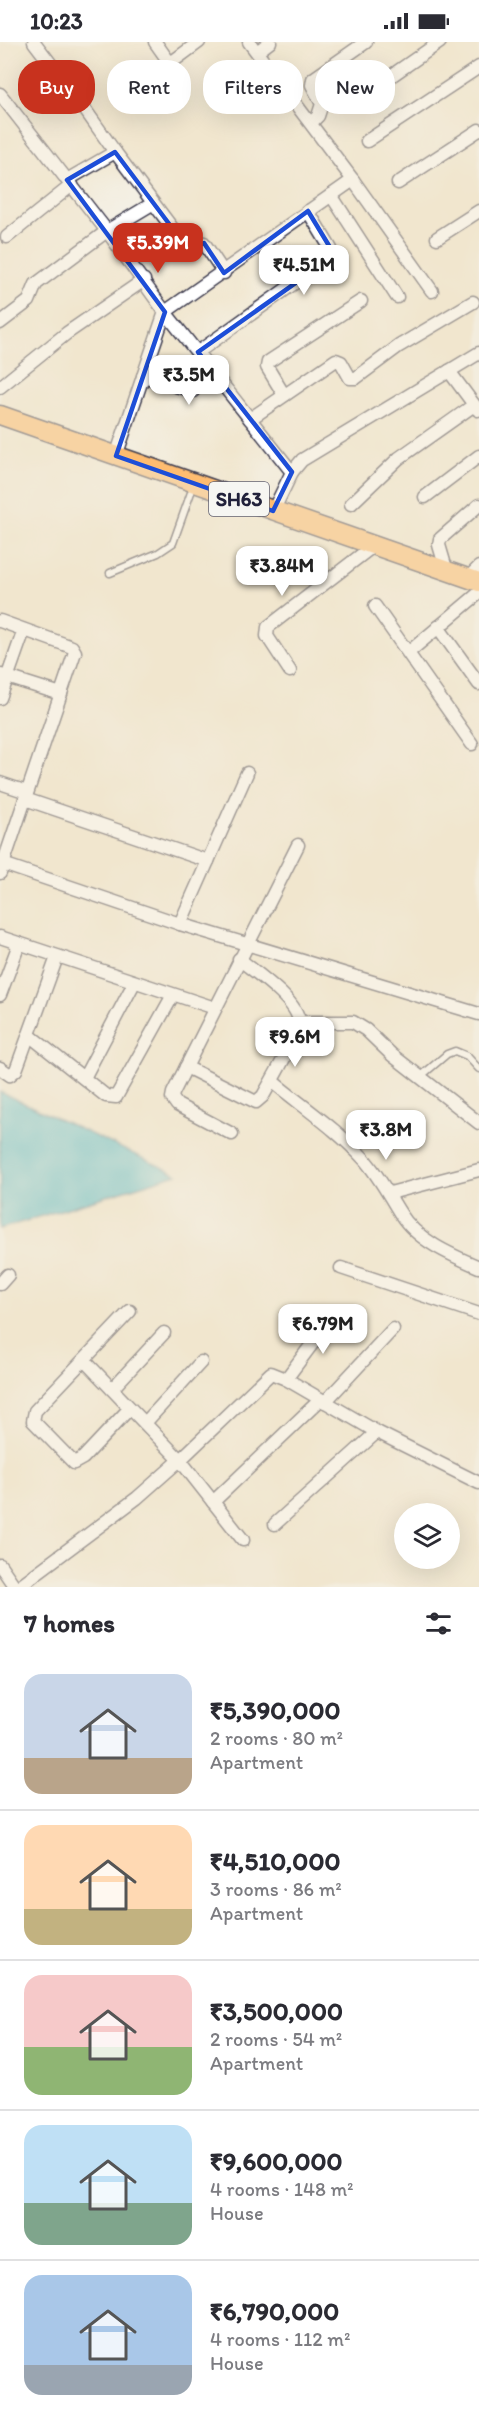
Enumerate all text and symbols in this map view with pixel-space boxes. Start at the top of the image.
text: 10:23 [30,8,83,35]
chip: Buy [18,60,95,114]
chip: Rent [107,60,191,114]
chip: Filters [203,60,303,114]
chip: New [315,60,395,114]
pin: ₹5.39M [109,223,207,274]
text: ₹5.39M [127,230,189,254]
pin: ₹4.51M [255,245,353,296]
text: ₹4.51M [273,252,335,276]
pin: ₹3.5M [147,355,231,406]
text: ₹3.5M [163,362,215,386]
road number: SH63 [209,482,269,516]
pin: ₹3.84M [233,546,331,597]
text: ₹3.84M [250,553,314,577]
pin: ₹9.6M [253,1017,337,1068]
text: ₹9.6M [269,1024,321,1048]
pin: ₹3.8M [344,1110,428,1161]
text: ₹3.8M [360,1117,412,1141]
pin: ₹6.79M [274,1304,372,1355]
text: ₹6.79M [292,1311,354,1335]
map controls [394,1503,460,1569]
button: layers [394,1503,460,1569]
text: 7 homes [24,1607,115,1639]
icon: filters [422,1607,455,1640]
text: ₹5,390,000 [210,1694,341,1726]
icon: home [72,1698,144,1770]
text: 2 rooms · 80 m² [210,1726,343,1750]
text: Apartment [210,1750,303,1774]
text: ₹4,510,000 [210,1845,340,1877]
icon: home [72,1849,144,1921]
text: 3 rooms · 86 m² [210,1877,342,1901]
text: Apartment [210,1901,303,1925]
text: ₹3,500,000 [210,1995,343,2027]
icon: home [72,1999,144,2071]
text: 2 rooms · 54 m² [210,2027,342,2051]
text: Apartment [210,2051,303,2075]
text: ₹9,600,000 [210,2145,342,2177]
icon: home [72,2149,144,2221]
text: 4 rooms · 148 m² [210,2177,354,2201]
text: House [210,2201,264,2225]
text: ₹6,790,000 [210,2295,339,2327]
icon: home [72,2299,144,2371]
text: 4 rooms · 112 m² [210,2327,350,2351]
text: House [210,2351,264,2375]

